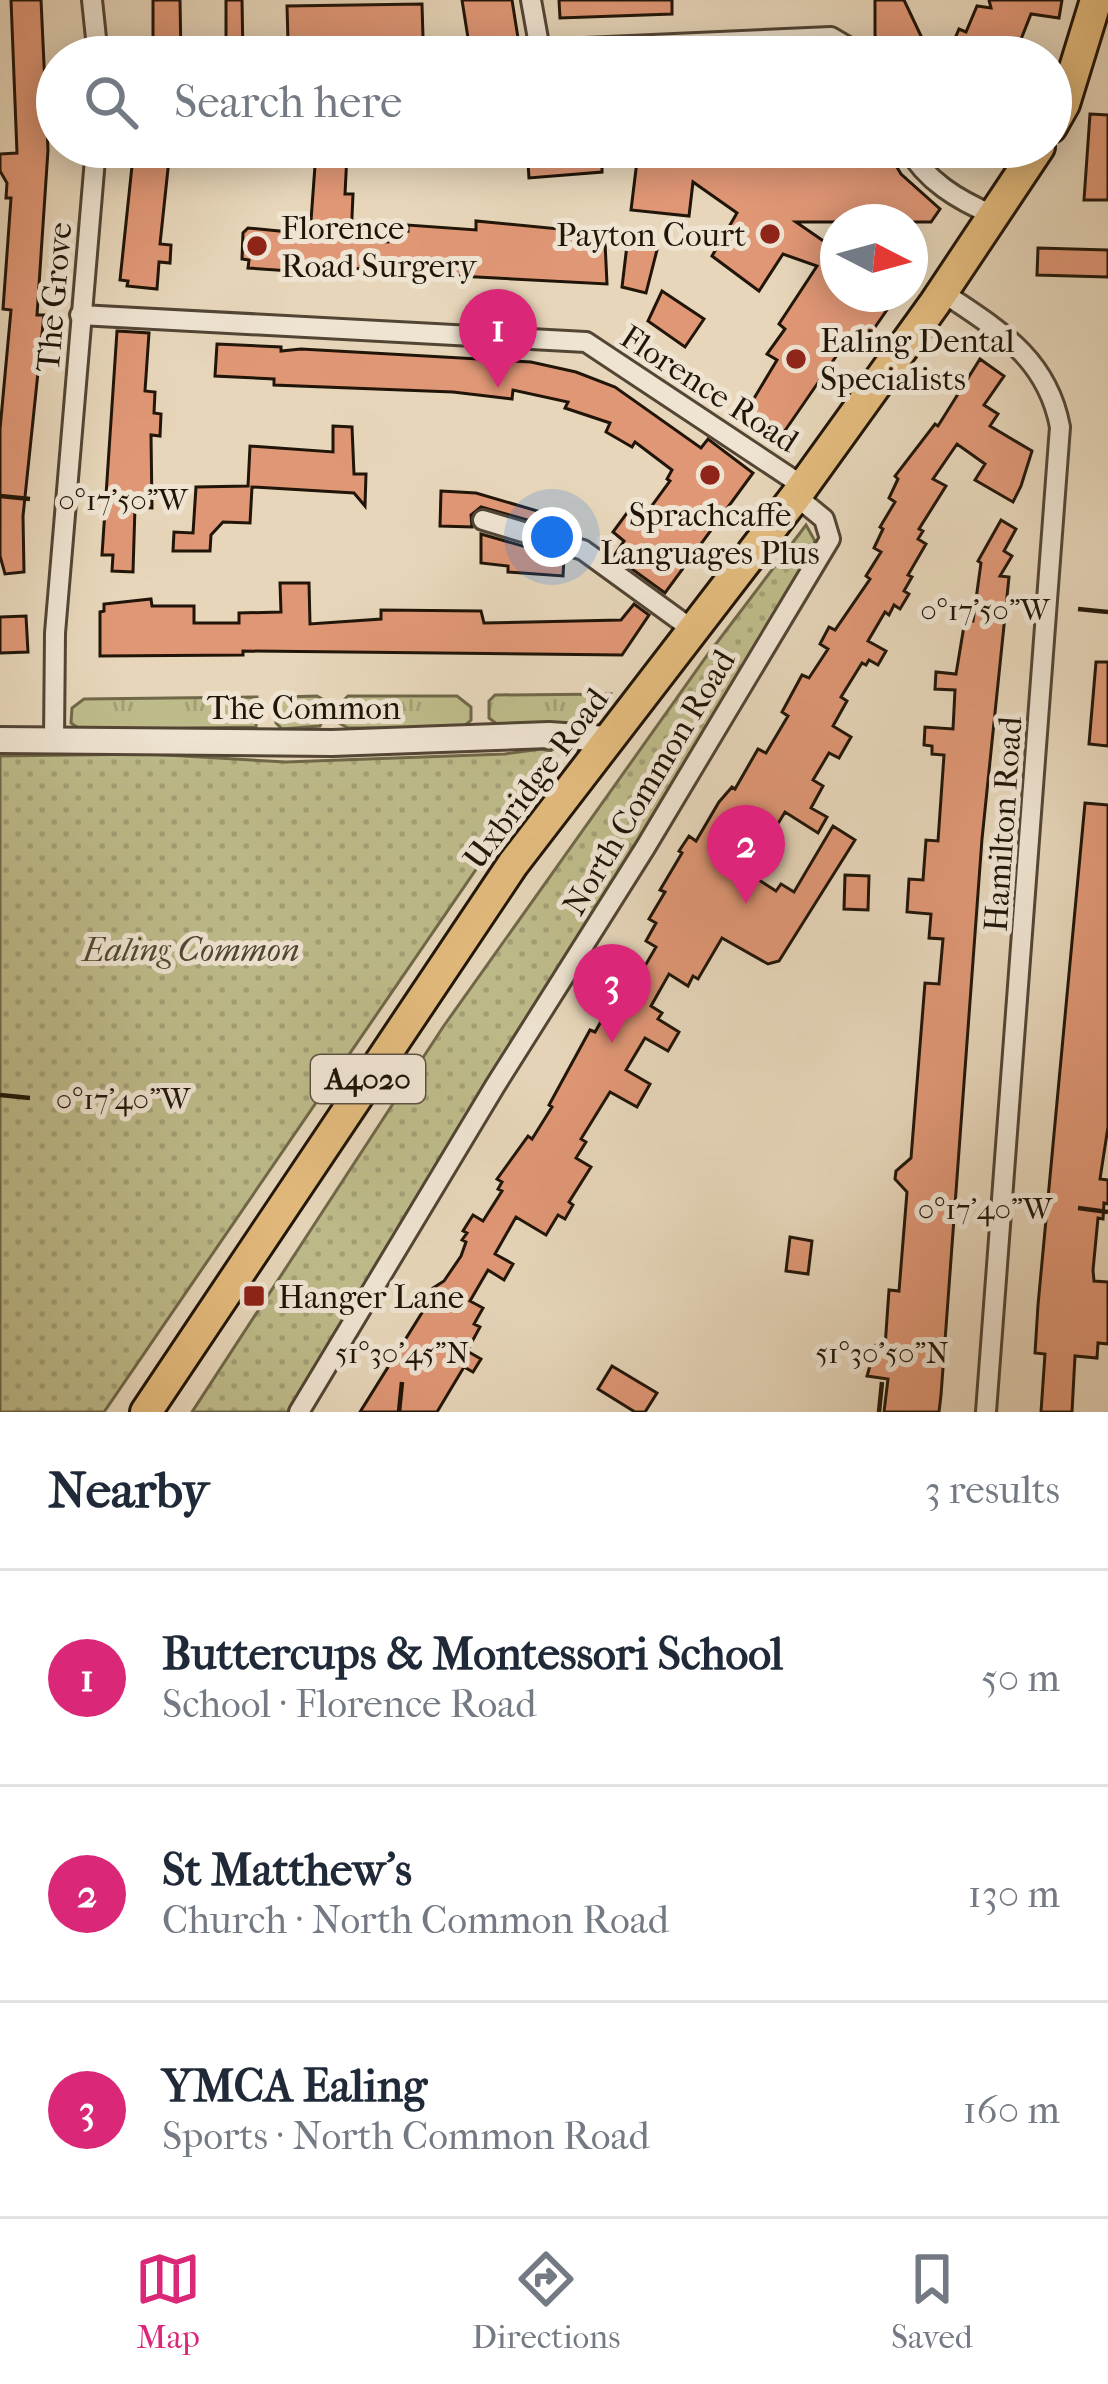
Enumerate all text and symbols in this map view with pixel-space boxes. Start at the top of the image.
search box [36,36,1072,168]
icon: search [78,69,144,135]
text: Search here [174,76,402,129]
north arrow [820,204,928,312]
place label: Florence Road Surgery [281,209,478,286]
place label: Payton Court [556,216,746,255]
street label: The Grove [29,221,80,374]
marker: Payton Court [757,221,783,247]
marker: Florence Road Surgery [244,233,270,259]
pin: 1 [459,289,537,388]
street label: Florence Road [613,317,806,462]
place label: Ealing Dental Specialists [820,322,1015,399]
marker: Ealing Dental Specialists [783,346,809,372]
marker: Sprachcaffe Languages Plus [697,462,723,488]
text: 0°17'50"W [58,483,189,518]
place label: Sprachcaffe Languages Plus [600,496,820,573]
your location [522,507,582,567]
text: 0°17'50"W [920,593,1051,628]
street label: North Common Road [555,642,744,922]
street label: Uxbridge Road [456,680,617,877]
street label: The Common [207,689,401,728]
street label: Hamilton Road [977,714,1031,933]
pin: 2 [707,805,785,904]
park label: Ealing Common [81,931,299,970]
pin: 3 [573,944,651,1043]
road number: A4020 [311,1055,425,1103]
text: 0°17'40"W [56,1082,192,1117]
text: 0°17'40"W [918,1192,1054,1227]
place label: Hanger Lane [278,1278,464,1317]
marker: Hanger Lane [241,1283,267,1309]
text: 51°30'45"N [335,1336,469,1371]
text: 51°30'50"N [815,1336,949,1371]
text: Nearby [48,1460,209,1520]
text: 3 results [925,1467,1060,1513]
text: Buttercups & Montessori School [162,1628,783,1681]
text: 1 [80,1655,94,1701]
text: 50 m [981,1655,1060,1701]
text: School · Florence Road [162,1681,537,1727]
text: St Matthew's [162,1844,412,1897]
text: 2 [77,1871,97,1917]
text: 130 m [968,1871,1060,1917]
text: Church · North Common Road [162,1897,669,1943]
text: YMCA Ealing [162,2060,427,2113]
text: 3 [79,2087,95,2133]
text: 160 m [963,2087,1060,2133]
text: Sports · North Common Road [162,2113,650,2159]
tab: Map [135,2246,201,2357]
tab: Directions [472,2246,620,2357]
tab: Saved [891,2246,973,2357]

